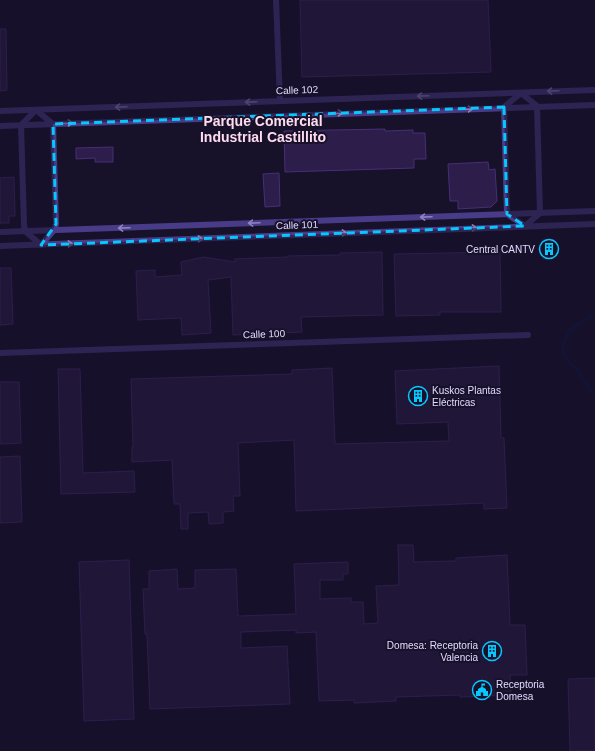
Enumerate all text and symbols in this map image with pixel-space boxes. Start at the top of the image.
street label: Calle 102 [276,84,319,96]
one-way arrow [547,88,560,95]
one-way arrow [417,92,430,100]
one-way arrow [245,98,258,106]
one-way arrow [115,103,128,111]
one-way arrow [460,105,473,112]
one-way arrow [330,110,343,117]
district label: Parque Comercial Industrial Castillito [200,113,326,145]
one-way arrow [60,120,73,127]
one-way arrow [420,213,433,221]
one-way arrow [248,219,261,227]
street label: Calle 101 [276,219,319,231]
one-way arrow [118,224,131,232]
one-way arrow [464,225,477,232]
one-way arrow [334,230,347,237]
one-way arrow [190,235,203,242]
building icon: Central CANTV [538,238,560,260]
one-way arrow [60,240,73,247]
place label: Central CANTV [466,244,535,255]
street label: Calle 100 [243,328,286,340]
building icon: Kuskos Plantas Eléctricas [407,385,429,407]
place label: Kuskos Plantas Eléctricas [432,385,501,408]
place label: Domesa: Receptoria Valencia [387,640,478,663]
building icon: Domesa: Receptoria Valencia [481,640,503,662]
public building icon: Receptoria Domesa [471,679,493,701]
place label: Receptoria Domesa [496,679,545,702]

